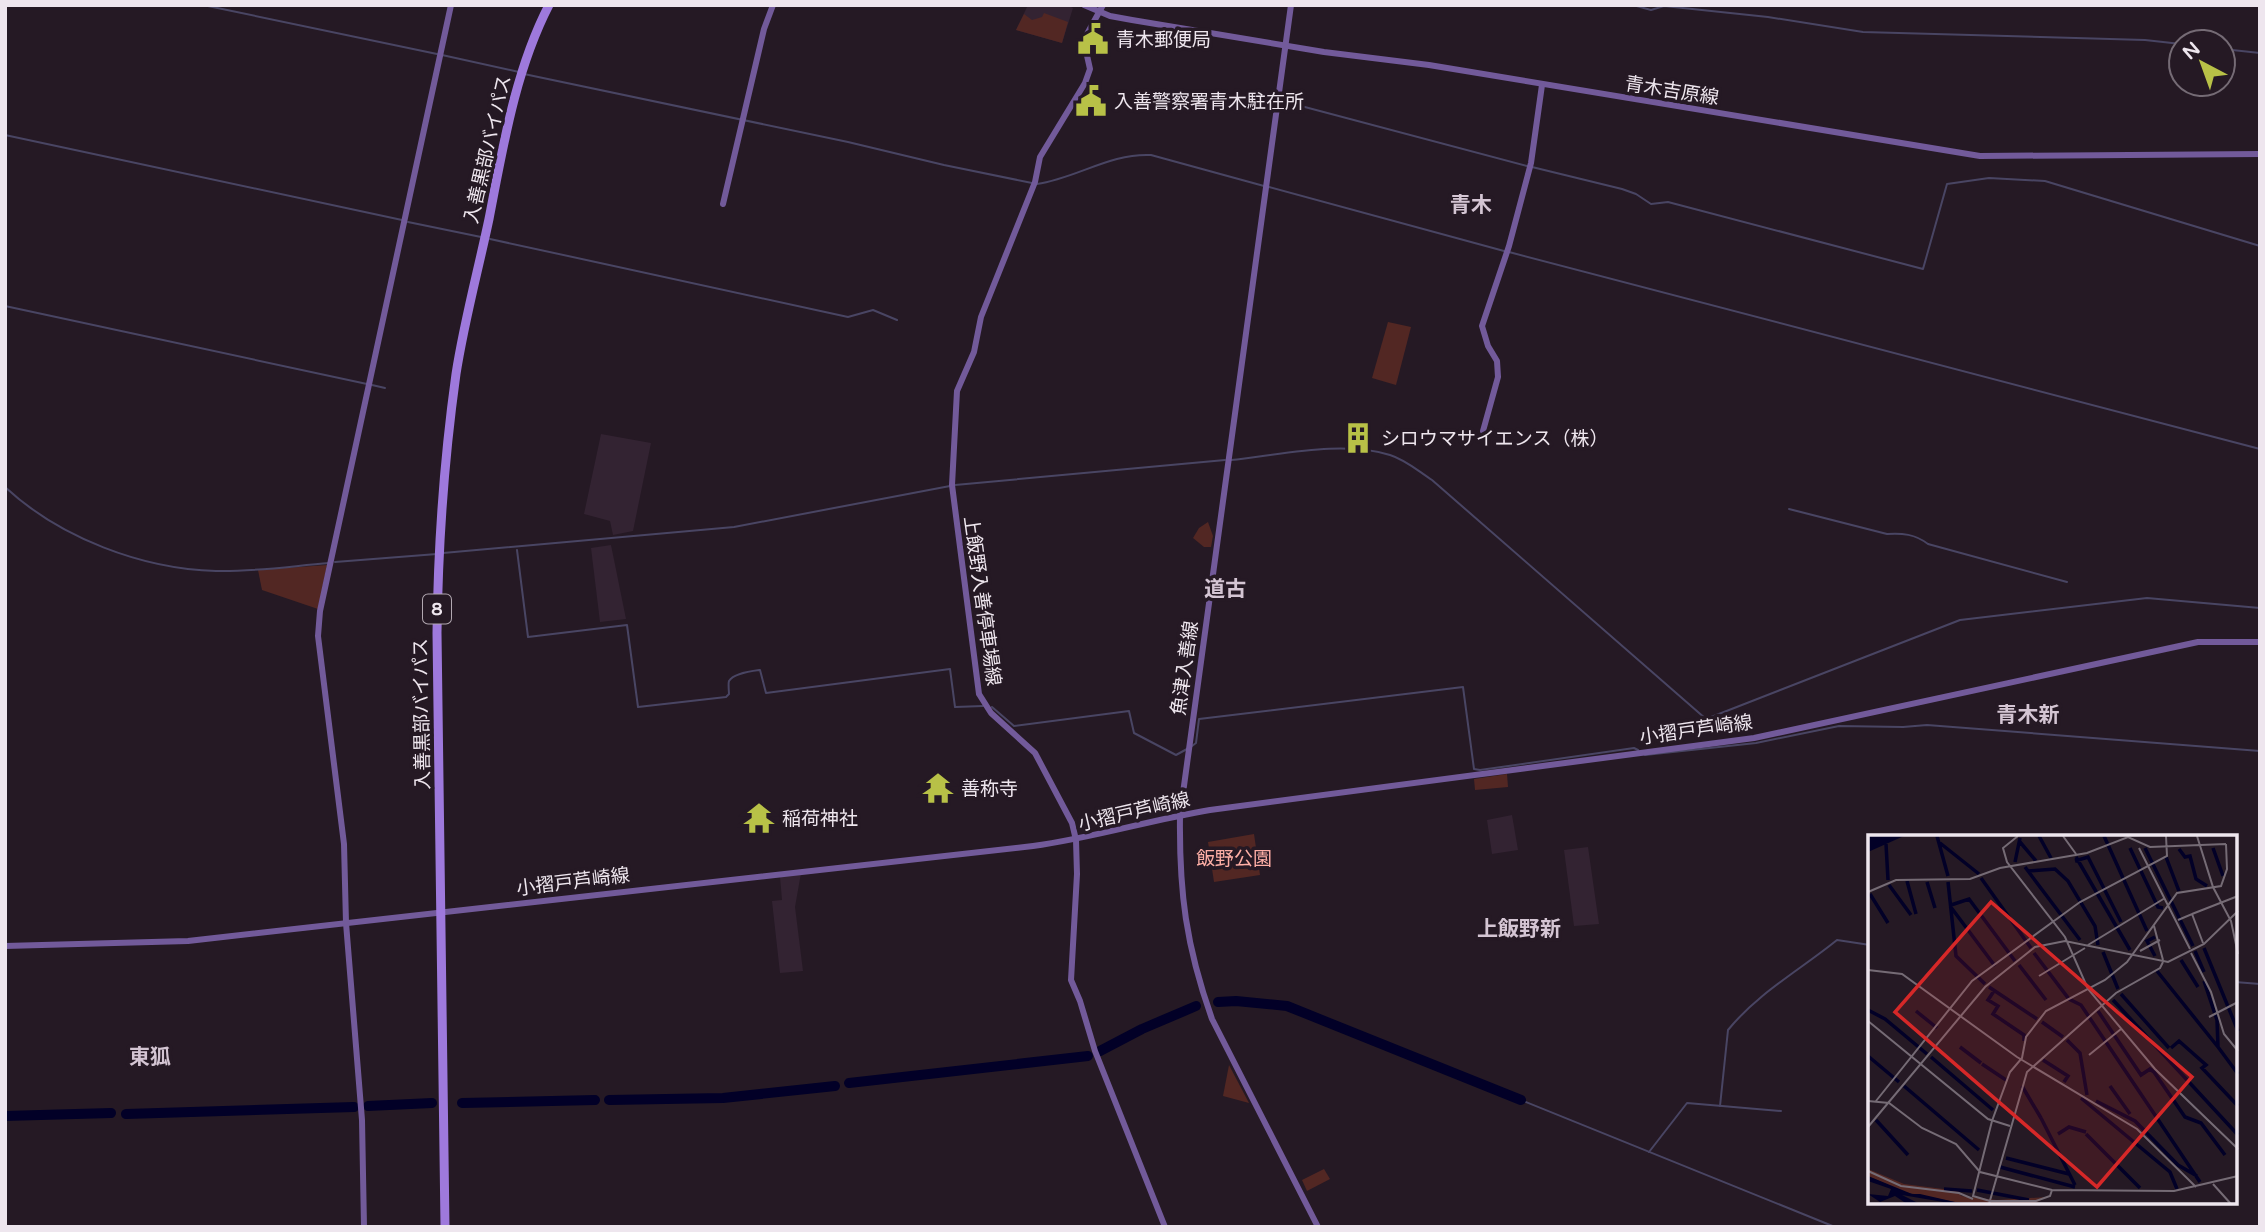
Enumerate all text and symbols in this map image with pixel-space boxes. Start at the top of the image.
public building icon: 青木郵便局 [1076,22,1110,56]
north arrow [2167,28,2237,98]
place label: 青木郵便局 [1116,29,1211,51]
text: N [2179,38,2204,64]
street label: 入善黒部バイパス [460,73,516,226]
street label: 青木吉原線 [1623,73,1720,109]
public building icon: 入善警察署青木駐在所 [1074,84,1108,118]
place label: 入善警察署青木駐在所 [1114,91,1304,113]
district label: 青木 [1450,193,1492,218]
building icon: シロウマサイエンス（株） [1341,421,1375,455]
place label: シロウマサイエンス（株） [1381,428,1608,450]
street label: 上飯野入善停車場線 [959,515,1005,687]
district label: 道古 [1204,577,1246,602]
road number: 8 [423,594,451,624]
street label: 魚津入善線 [1167,620,1202,717]
street label: 入善黒部バイパス [410,638,434,790]
district label: 青木新 [1997,703,2060,728]
street label: 小摺戸芦崎線 [1638,711,1754,749]
temple icon: 善称寺 [921,771,955,805]
place label: 善称寺 [961,778,1018,800]
street label: 小摺戸芦崎線 [1076,788,1192,836]
temple icon: 稲荷神社 [742,801,776,835]
place label: 稲荷神社 [782,808,858,830]
inset map [1868,835,2237,1204]
park label: 飯野公園 [1196,848,1272,870]
street label: 小摺戸芦崎線 [515,864,631,900]
district label: 上飯野新 [1477,917,1561,942]
district label: 東狐 [129,1045,171,1070]

